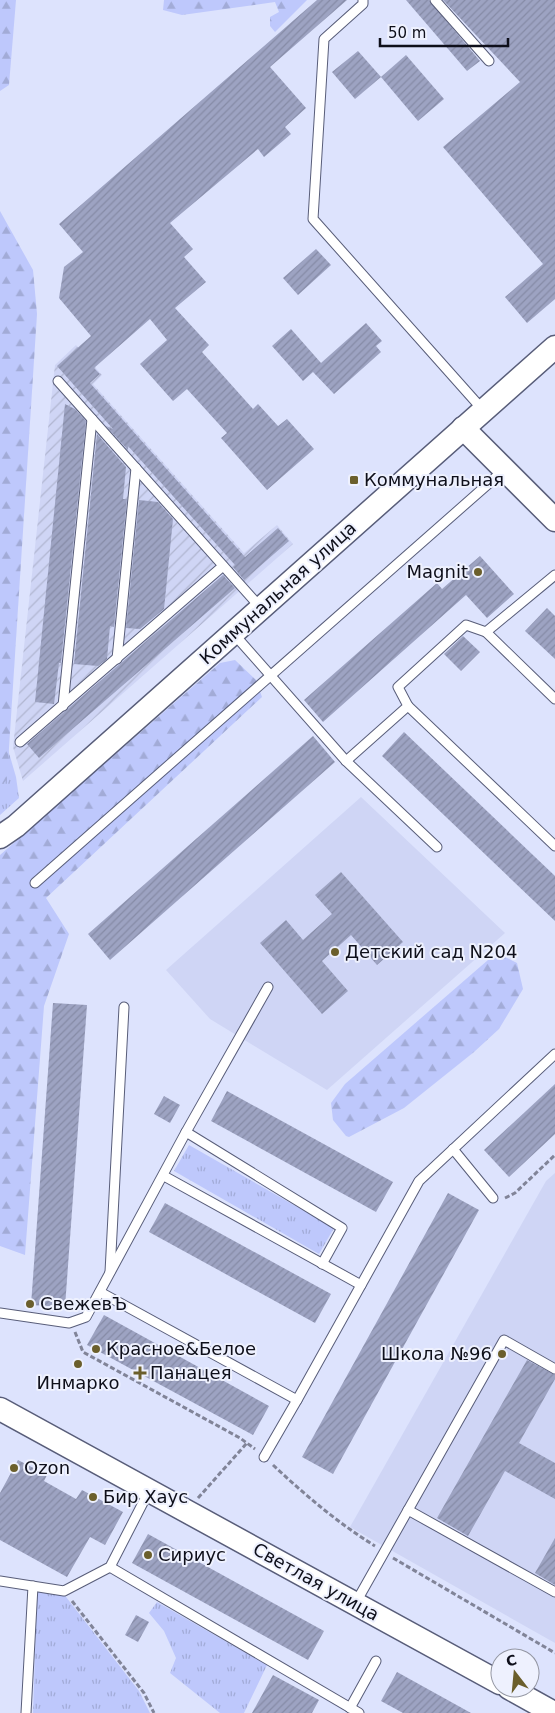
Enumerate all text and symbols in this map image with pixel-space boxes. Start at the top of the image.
scale bar [380,15,508,47]
text: 50 m [388,24,426,42]
place label: Коммунальная [364,469,504,490]
marker: Коммунальная [348,474,360,486]
street label: Коммунальная улица [195,517,360,668]
place label: Magnit [407,561,468,582]
marker: Magnit [472,566,484,578]
place label: Детский сад N204 [345,941,517,962]
marker: Детский сад N204 [329,946,341,958]
place label: СвежевЪ [40,1293,127,1314]
marker: СвежевЪ [24,1298,36,1310]
place label: Красное&Белое [106,1338,256,1359]
marker: Красное&Белое [90,1343,102,1355]
place label: Школа №96 [381,1343,492,1364]
marker: Школа №96 [496,1348,508,1360]
marker: Инмарко [72,1358,84,1370]
place label: Панацея [150,1362,232,1383]
marker: Панацея [134,1367,146,1379]
place label: Инмарко [36,1372,120,1393]
place label: Ozon [24,1457,70,1478]
marker: Ozon [8,1462,20,1474]
place label: Бир Хаус [103,1486,188,1507]
marker: Бир Хаус [87,1491,99,1503]
street label: Светлая улица [250,1538,383,1625]
place label: Сириус [158,1544,226,1565]
marker: Сириус [142,1549,154,1561]
north arrow [490,1648,540,1698]
text: С [504,1651,519,1670]

